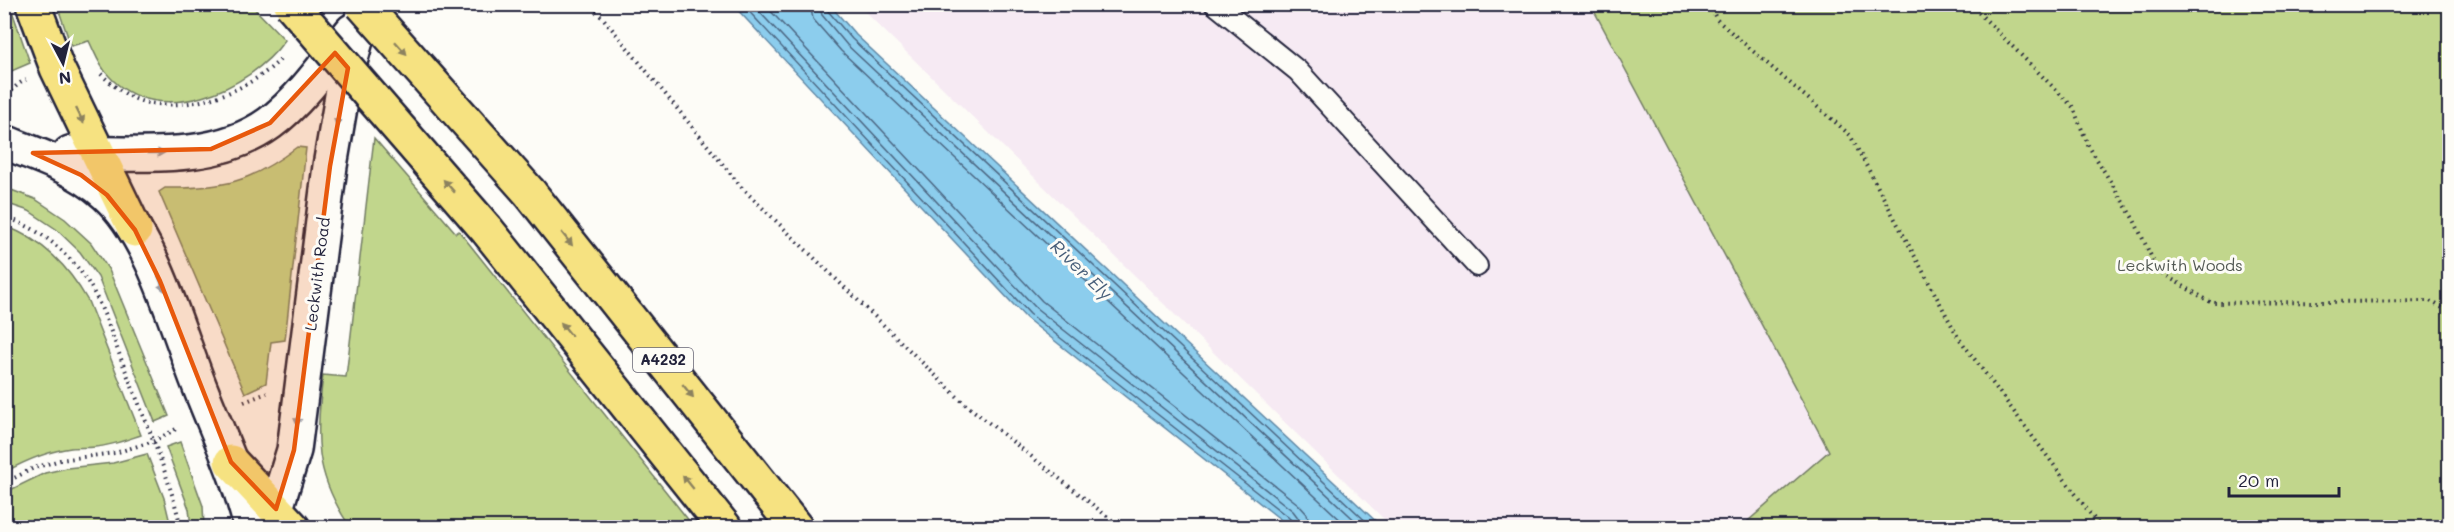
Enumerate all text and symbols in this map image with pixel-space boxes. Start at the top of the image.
north arrow [33,33,93,93]
one-way arrow [394,40,407,55]
text: N [58,67,72,90]
one-way arrow [76,108,85,125]
one-way arrow [333,109,342,128]
one-way arrow [147,148,166,158]
one-way arrow [443,179,456,194]
street label: Leckwith Road [299,216,334,332]
one-way arrow [560,231,572,246]
water label: River Ely [1046,234,1118,305]
park label: Leckwith Woods [2117,254,2243,275]
one-way arrow [156,274,166,292]
one-way arrow [561,322,573,337]
road number: A4232 [633,348,693,372]
one-way arrow [681,383,694,398]
one-way arrow [293,407,303,426]
scale bar [2229,460,2338,498]
text: 20 m [2238,468,2279,492]
one-way arrow [682,475,695,490]

